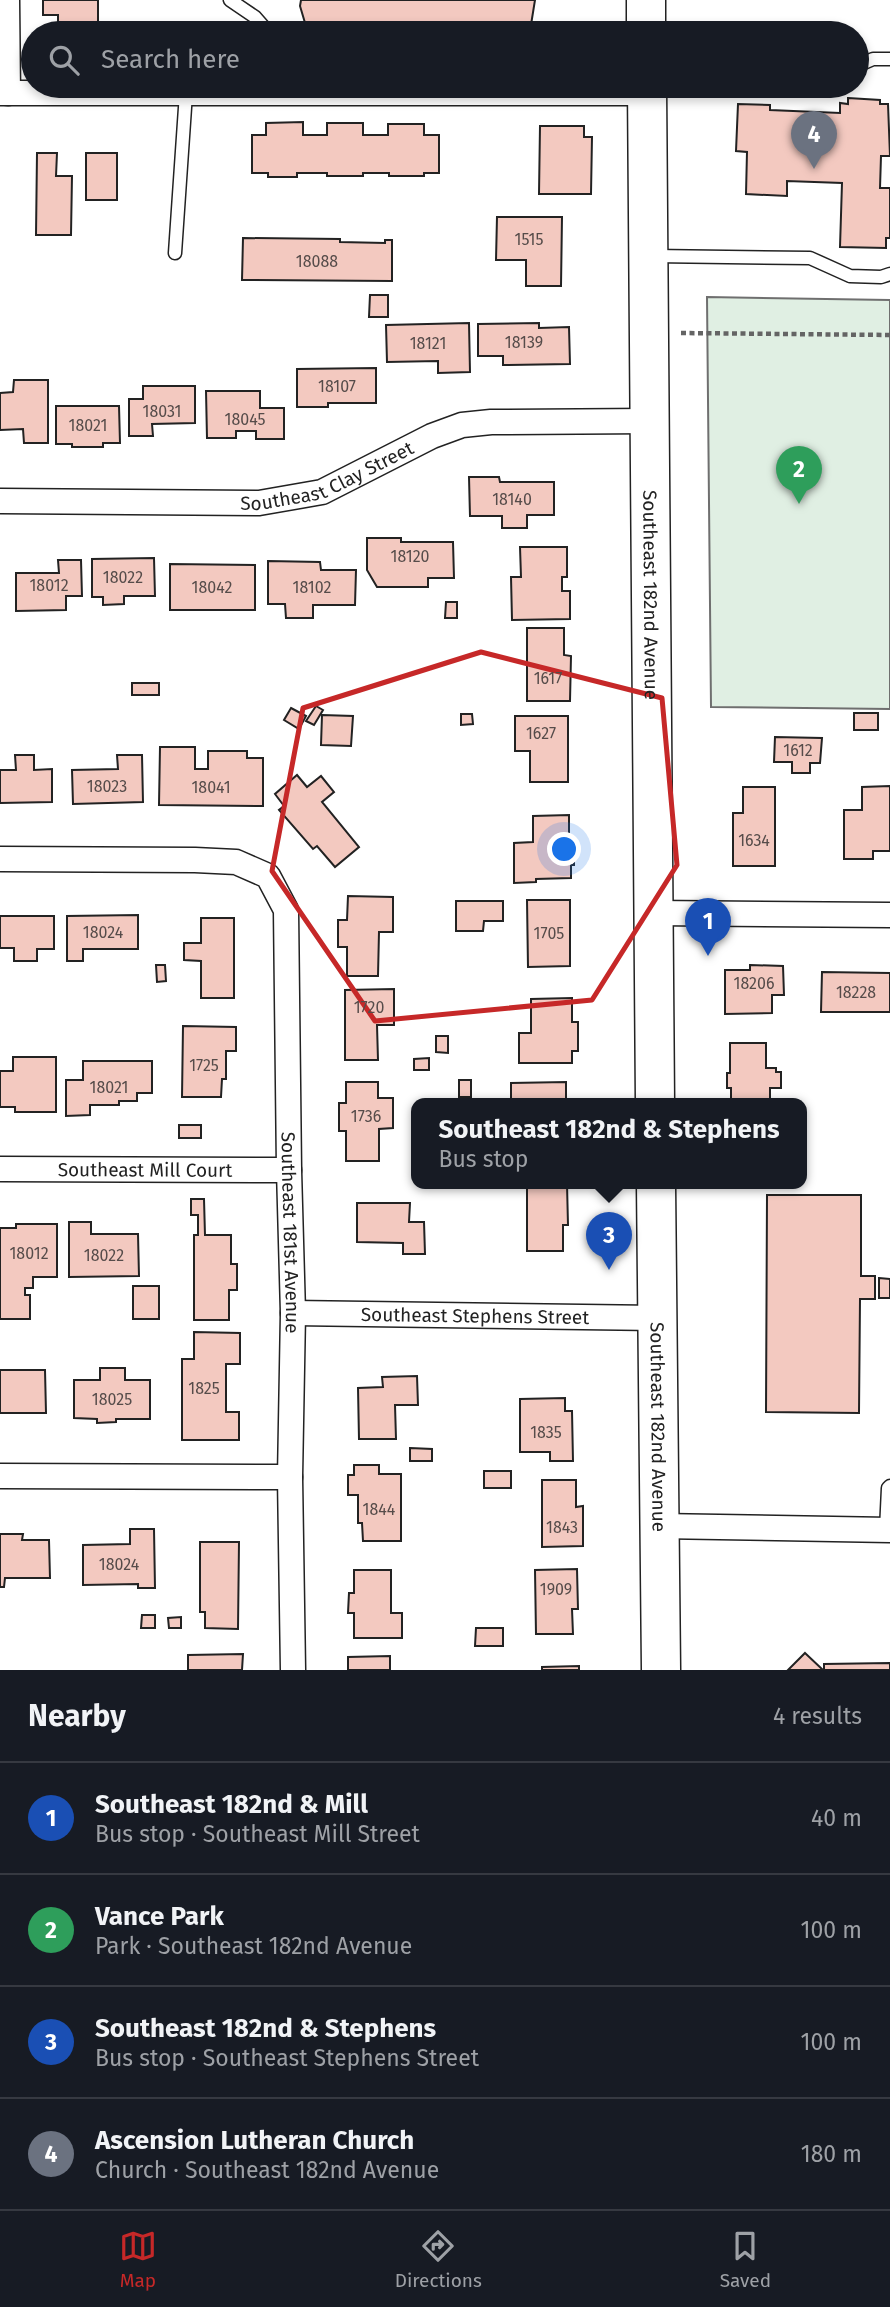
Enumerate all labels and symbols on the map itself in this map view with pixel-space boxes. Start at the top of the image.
pin: 4 [791,111,837,169]
house number: 1515 [514,230,544,249]
house number: 18088 [296,252,338,271]
house number: 18139 [505,333,543,352]
house number: 18121 [410,334,446,353]
house number: 18107 [318,377,356,396]
house number: 18031 [142,402,182,421]
house number: 18045 [224,410,266,429]
house number: 18021 [69,416,107,435]
street label: Southeast Clay Street [240,436,417,515]
pin: 2 [776,446,822,504]
house number: 18140 [492,490,532,509]
street label: Southeast 182nd Avenue [638,490,663,700]
house number: 18120 [390,547,430,566]
house number: 18022 [103,568,143,587]
house number: 18012 [29,576,69,595]
house number: 18042 [192,578,232,597]
house number: 18102 [293,578,331,597]
house number: 1617 [534,669,562,688]
house number: 1627 [526,724,556,743]
house number: 1612 [783,741,813,760]
house number: 18023 [87,777,127,796]
house number: 18041 [191,778,231,797]
house number: 1634 [738,831,770,850]
your location [547,832,581,866]
pin: 1 [685,898,731,956]
house number: 18024 [83,923,124,942]
house number: 1705 [534,924,564,943]
house number: 18206 [734,974,774,993]
house number: 18228 [836,983,876,1002]
house number: 1720 [354,998,384,1017]
house number: 1725 [189,1056,219,1075]
house number: 18021 [90,1078,128,1097]
house number: 1736 [351,1107,381,1126]
street label: Southeast 181st Avenue [277,1131,304,1334]
street label: Southeast Mill Court [58,1158,232,1182]
pin: 3 [586,1212,632,1270]
house number: 18012 [9,1244,49,1263]
house number: 18022 [84,1246,124,1265]
street label: Southeast Stephens Street [361,1303,589,1329]
street label: Southeast 182nd Avenue [645,1322,671,1532]
house number: 1825 [188,1379,220,1398]
house number: 18025 [92,1390,132,1409]
house number: 1835 [530,1423,562,1442]
house number: 1844 [363,1500,396,1519]
house number: 1843 [546,1518,578,1537]
house number: 18024 [99,1555,140,1574]
house number: 1909 [540,1580,572,1599]

